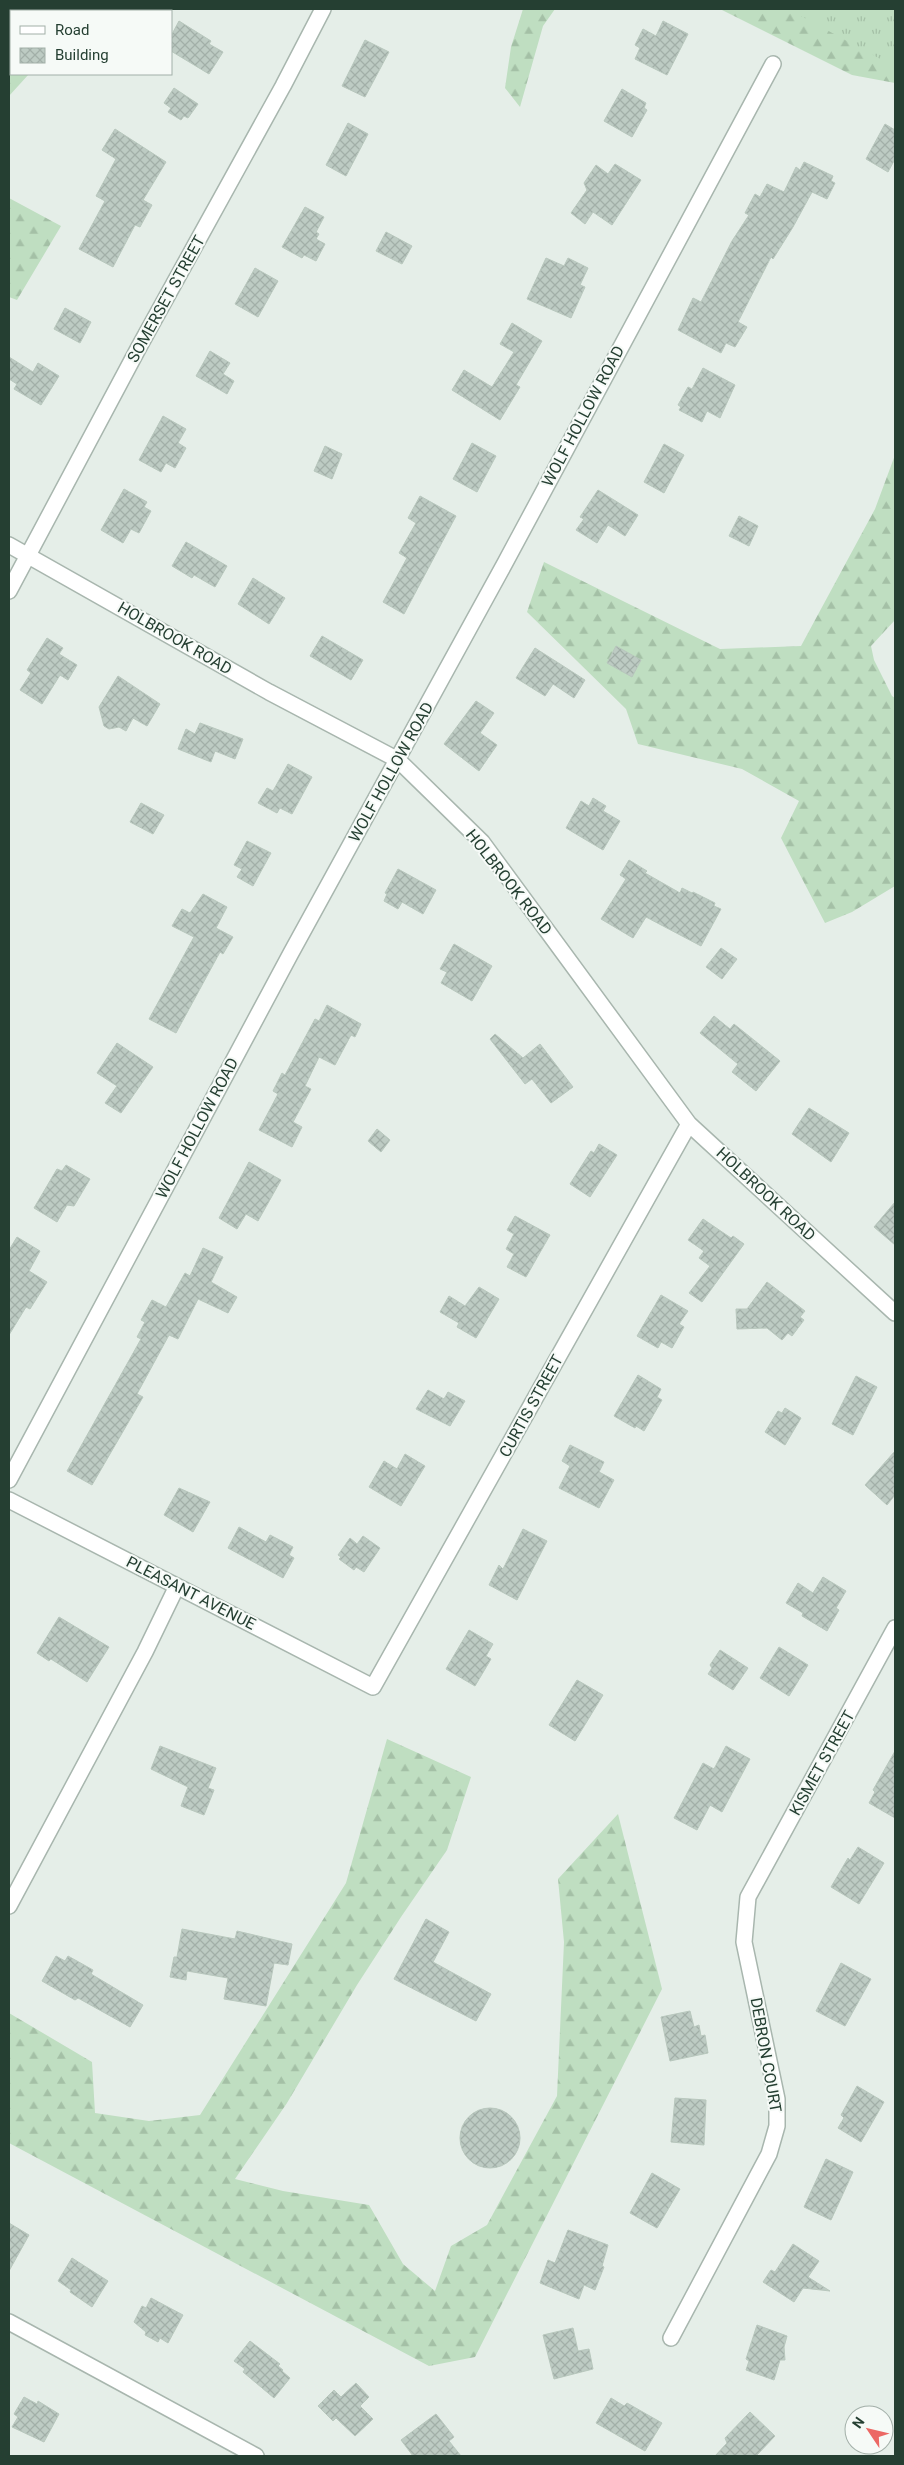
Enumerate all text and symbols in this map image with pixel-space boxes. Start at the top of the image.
legend [10,10,172,75]
text: Road [55,21,89,39]
text: Building [55,46,109,64]
street label: SOMERSET STREET [123,232,209,366]
street label: WOLF HOLLOW ROAD [538,342,628,490]
street label: HOLBROOK ROAD [115,598,235,678]
street label: WOLF HOLLOW ROAD [345,699,437,845]
street label: HOLBROOK ROAD [462,826,556,938]
street label: WOLF HOLLOW ROAD [152,1054,242,1202]
street label: HOLBROOK ROAD [713,1143,819,1245]
street label: CURTIS STREET [495,1351,567,1461]
street label: PLEASANT AVENUE [123,1552,259,1634]
street label: KISMET STREET [785,1707,859,1819]
street label: DEBRON COURT [747,1996,786,2114]
north arrow [844,2405,894,2455]
text: N [849,2414,868,2431]

